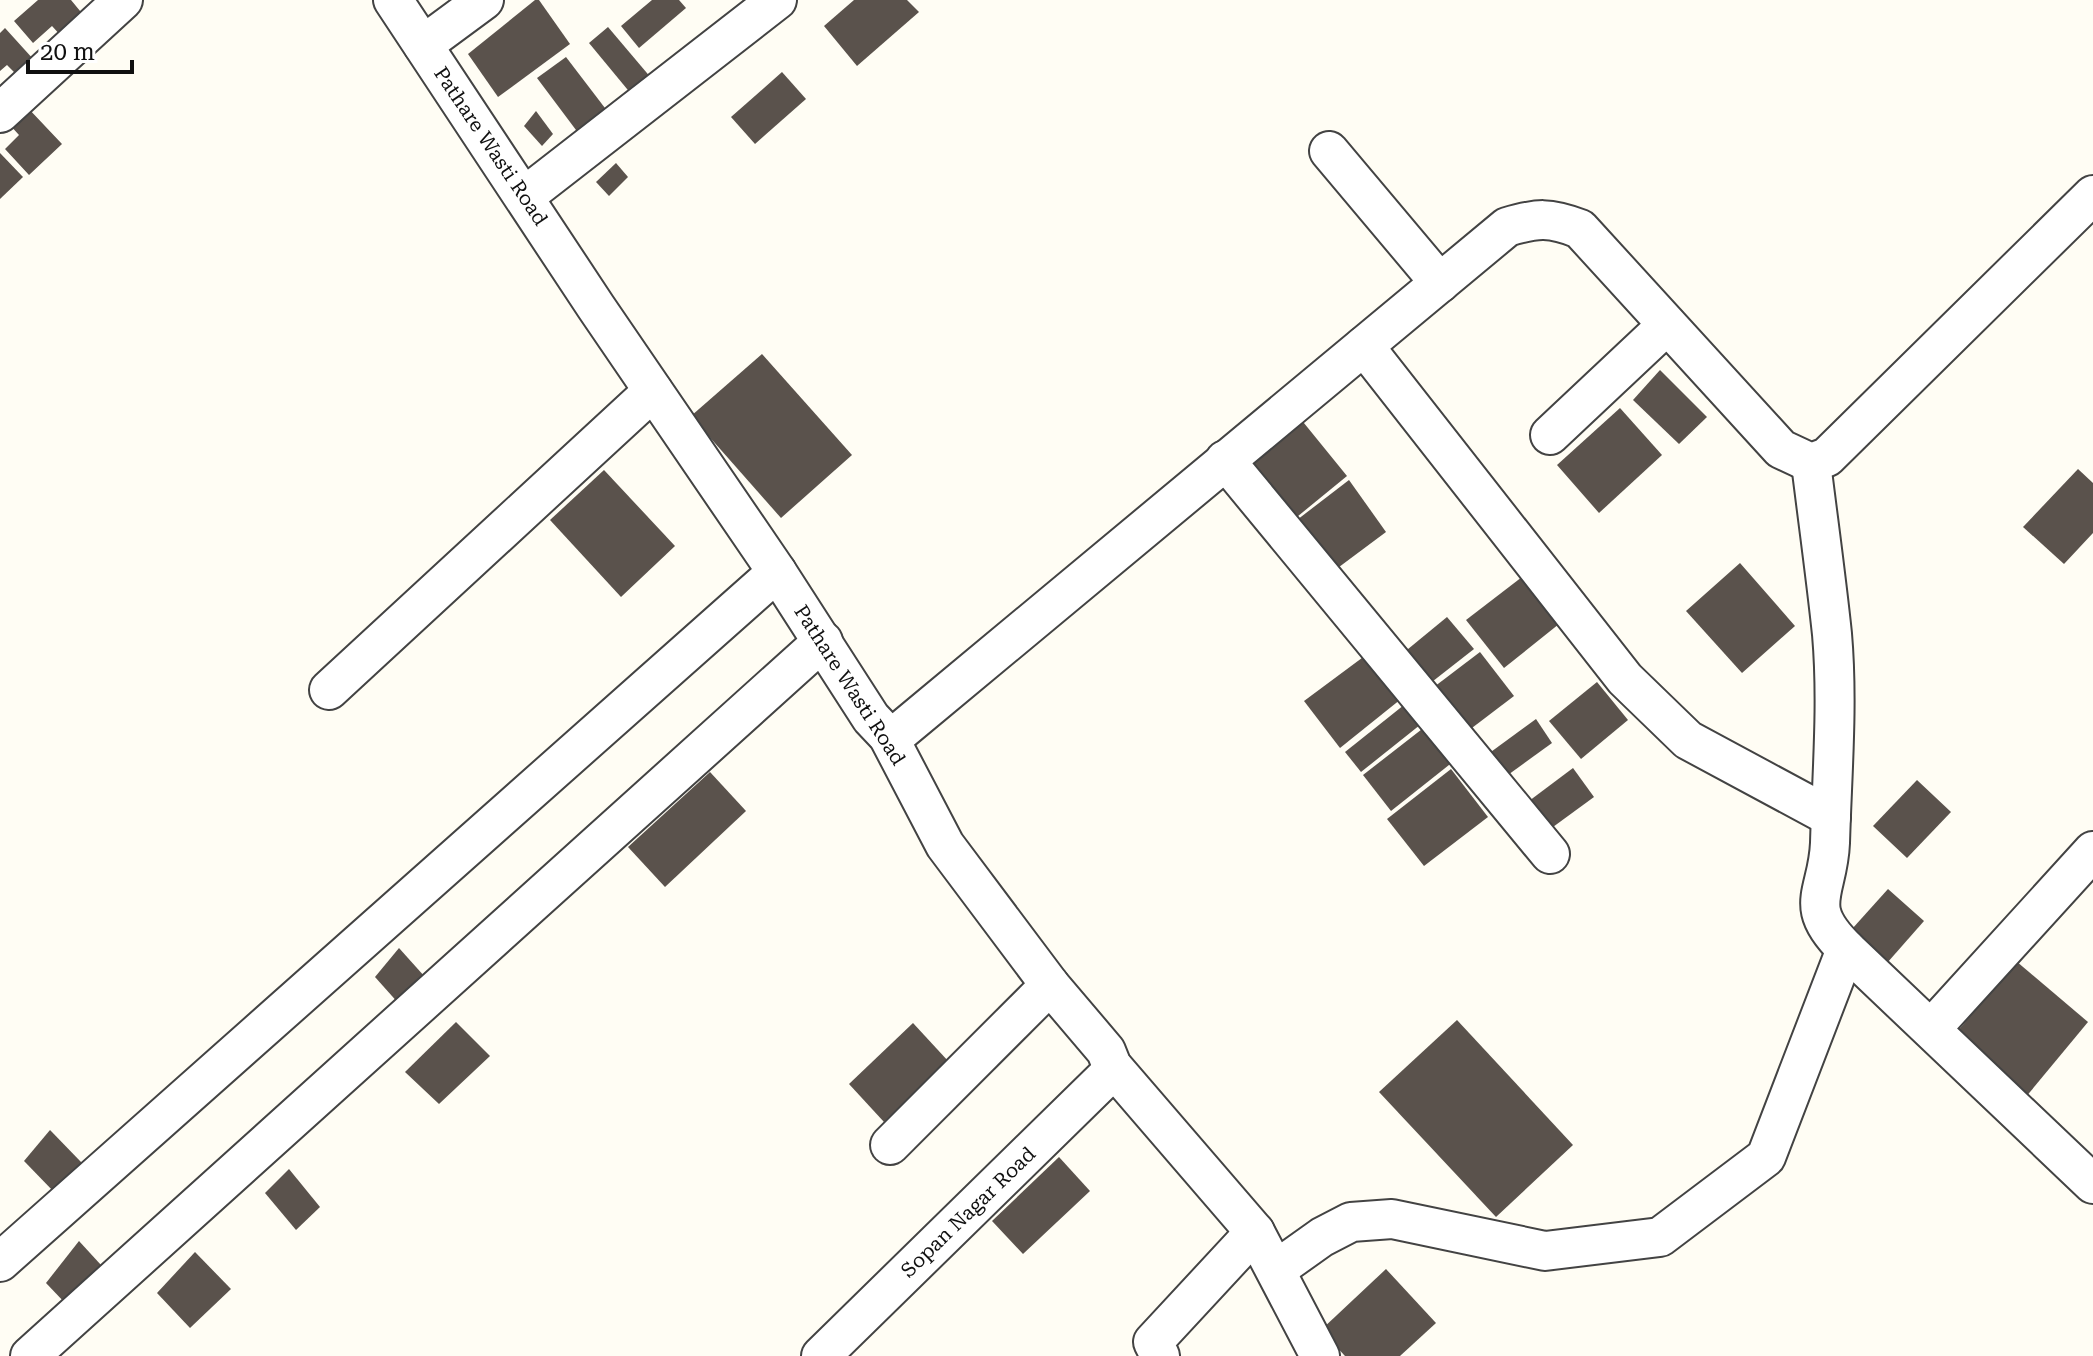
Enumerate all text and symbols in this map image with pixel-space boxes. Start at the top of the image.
scale bar [28,24,132,74]
text: 20 m [40,38,95,66]
street label: Pathare Wasti Road [429,62,553,230]
street label: Pathare Wasti Road [789,600,911,770]
street label: Sopan Nagar Road [896,1142,1040,1282]

